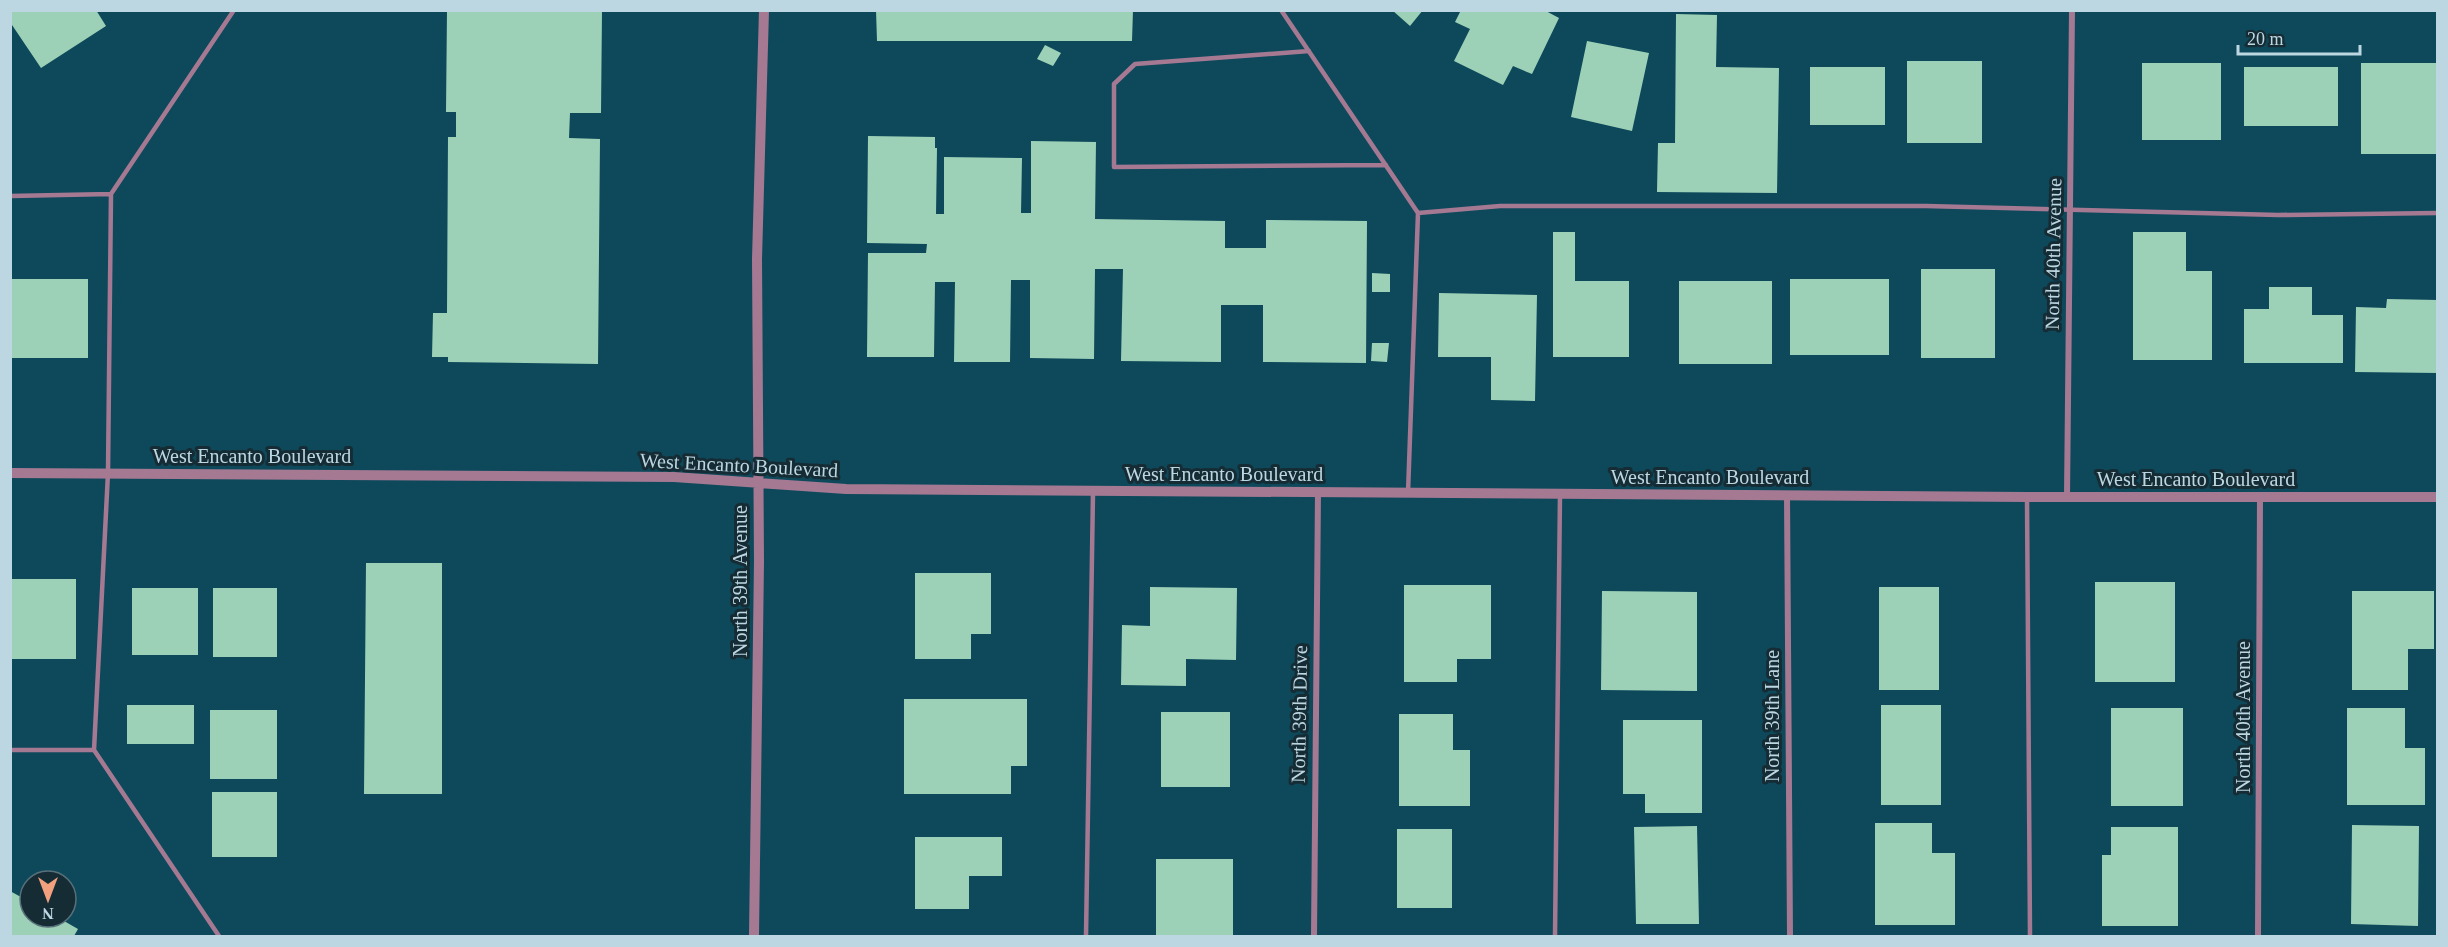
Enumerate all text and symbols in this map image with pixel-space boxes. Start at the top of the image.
scale bar [2238,18,2360,56]
text: 20 m [2247,29,2284,49]
street label: North 40th Avenue [2041,178,2065,330]
street label: West Encanto Boulevard [153,445,351,467]
street label: West Encanto Boulevard [639,449,839,481]
street label: West Encanto Boulevard [1125,463,1323,485]
street label: West Encanto Boulevard [1611,466,1809,488]
street label: West Encanto Boulevard [2097,468,2295,490]
street label: North 39th Avenue [729,505,751,657]
street label: North 40th Avenue [2232,641,2254,793]
street label: North 39th Drive [1287,645,1311,783]
street label: North 39th Lane [1761,650,1783,782]
north arrow [18,869,78,929]
text: N [42,905,54,922]

